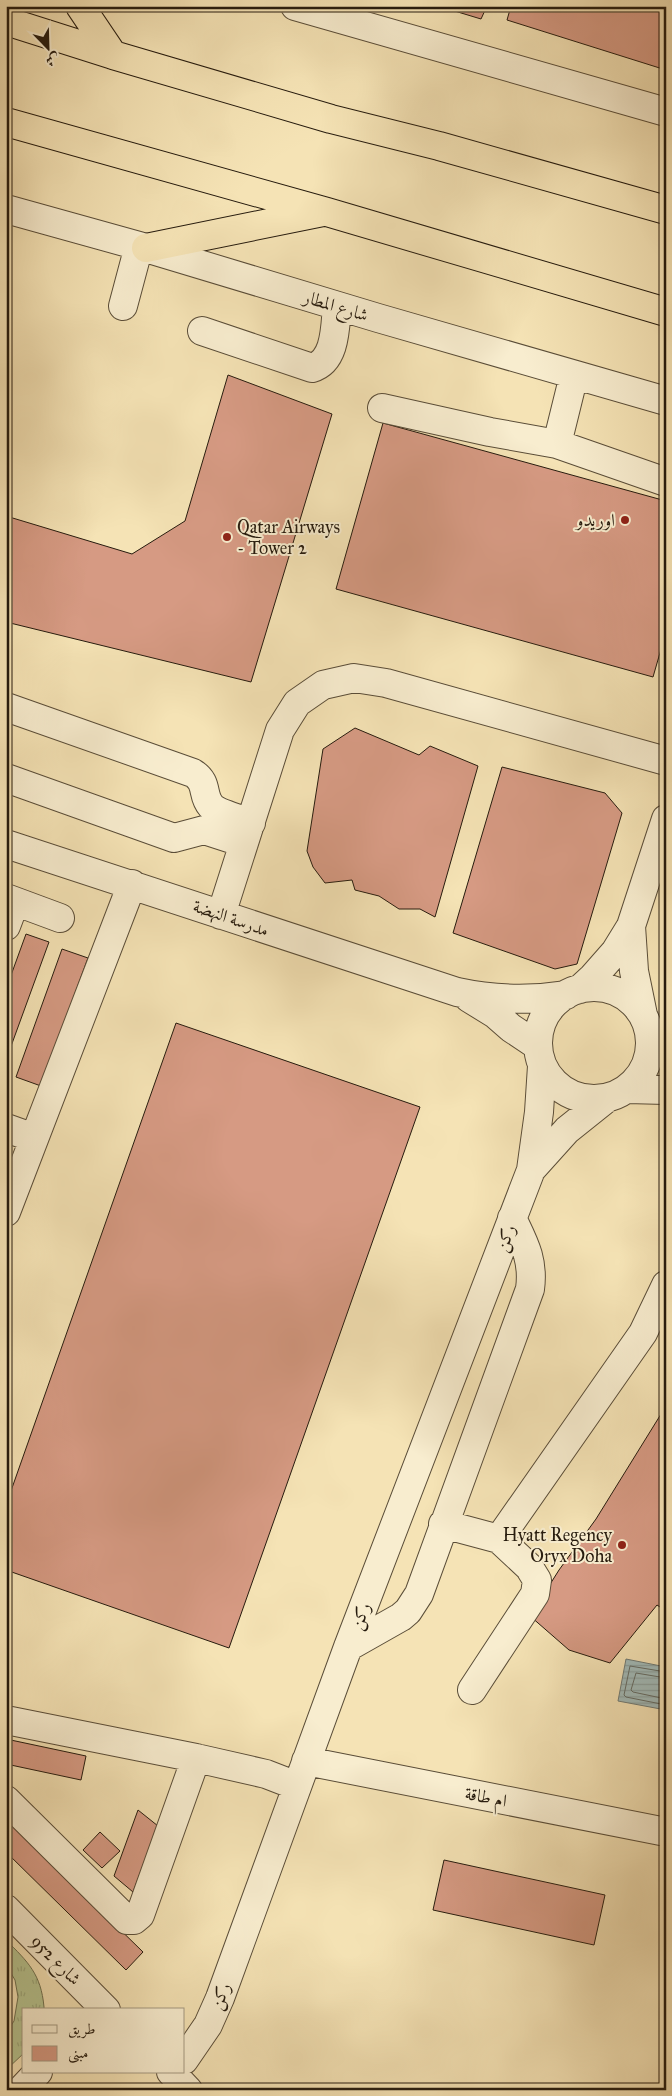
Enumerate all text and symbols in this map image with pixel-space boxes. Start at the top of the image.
north arrow [22,22,72,72]
text: ش [43,49,63,70]
street label: شارع المطار [298,285,371,330]
place label: اوريدو [574,509,615,531]
marker: اوريدو [619,514,631,526]
place label: Qatar Airways - Tower 2 [237,516,340,559]
marker: Qatar Airways - Tower 2 [221,531,233,543]
street label: مدرسة النهضة [190,895,272,942]
street label: ركن [490,1221,521,1255]
place label: Hyatt Regency Oryx Doha [503,1524,613,1567]
marker: Hyatt Regency Oryx Doha [616,1539,628,1551]
street label: ركن [345,1599,376,1633]
street label: ام طاقة [462,1782,509,1817]
street label: شارع 952 [23,1930,86,1993]
street label: ركن [205,1979,236,2013]
legend [22,2008,185,2074]
text: طريق [68,2020,95,2039]
text: مبنى [68,2044,88,2064]

